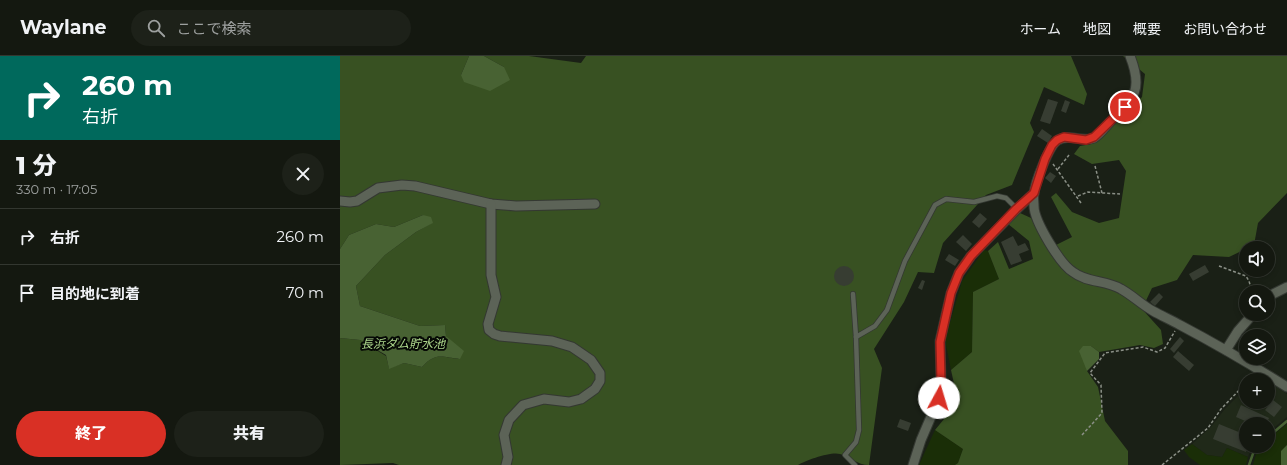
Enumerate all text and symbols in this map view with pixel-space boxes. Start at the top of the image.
search box [131,10,411,46]
text: Waylane [20,16,107,39]
icon: search [145,17,167,39]
text: ここで検索 [177,19,252,38]
text: ホーム [1019,20,1061,38]
text: 地図 [1083,20,1111,38]
text: 概要 [1133,20,1161,38]
text: お問い合わせ [1183,20,1267,38]
text: 260 m [82,68,173,102]
icon: right [16,72,68,124]
pin [1108,90,1142,124]
icon: arrive [1114,96,1136,118]
text: 右折 [82,106,118,128]
text: 1 分 [16,151,57,180]
button: close [282,153,324,195]
text: 330 m · 17:05 [16,181,97,197]
icon: right [16,226,38,248]
text: 260 m [277,227,324,246]
text: 右折 [50,228,80,247]
map controls [1239,241,1275,453]
button: sound [1239,241,1275,277]
icon: arrive [16,282,38,304]
text: 70 m [286,283,324,302]
text: 目的地に到着 [50,284,140,303]
button: search [1239,285,1275,321]
button: layers [1239,329,1275,365]
water label: 長浜ダム貯水池 [361,336,446,351]
button: + [1239,373,1275,409]
position arrow [918,377,960,419]
button: 終了 [16,411,166,457]
button: 共有 [174,411,324,457]
button: − [1239,417,1275,453]

